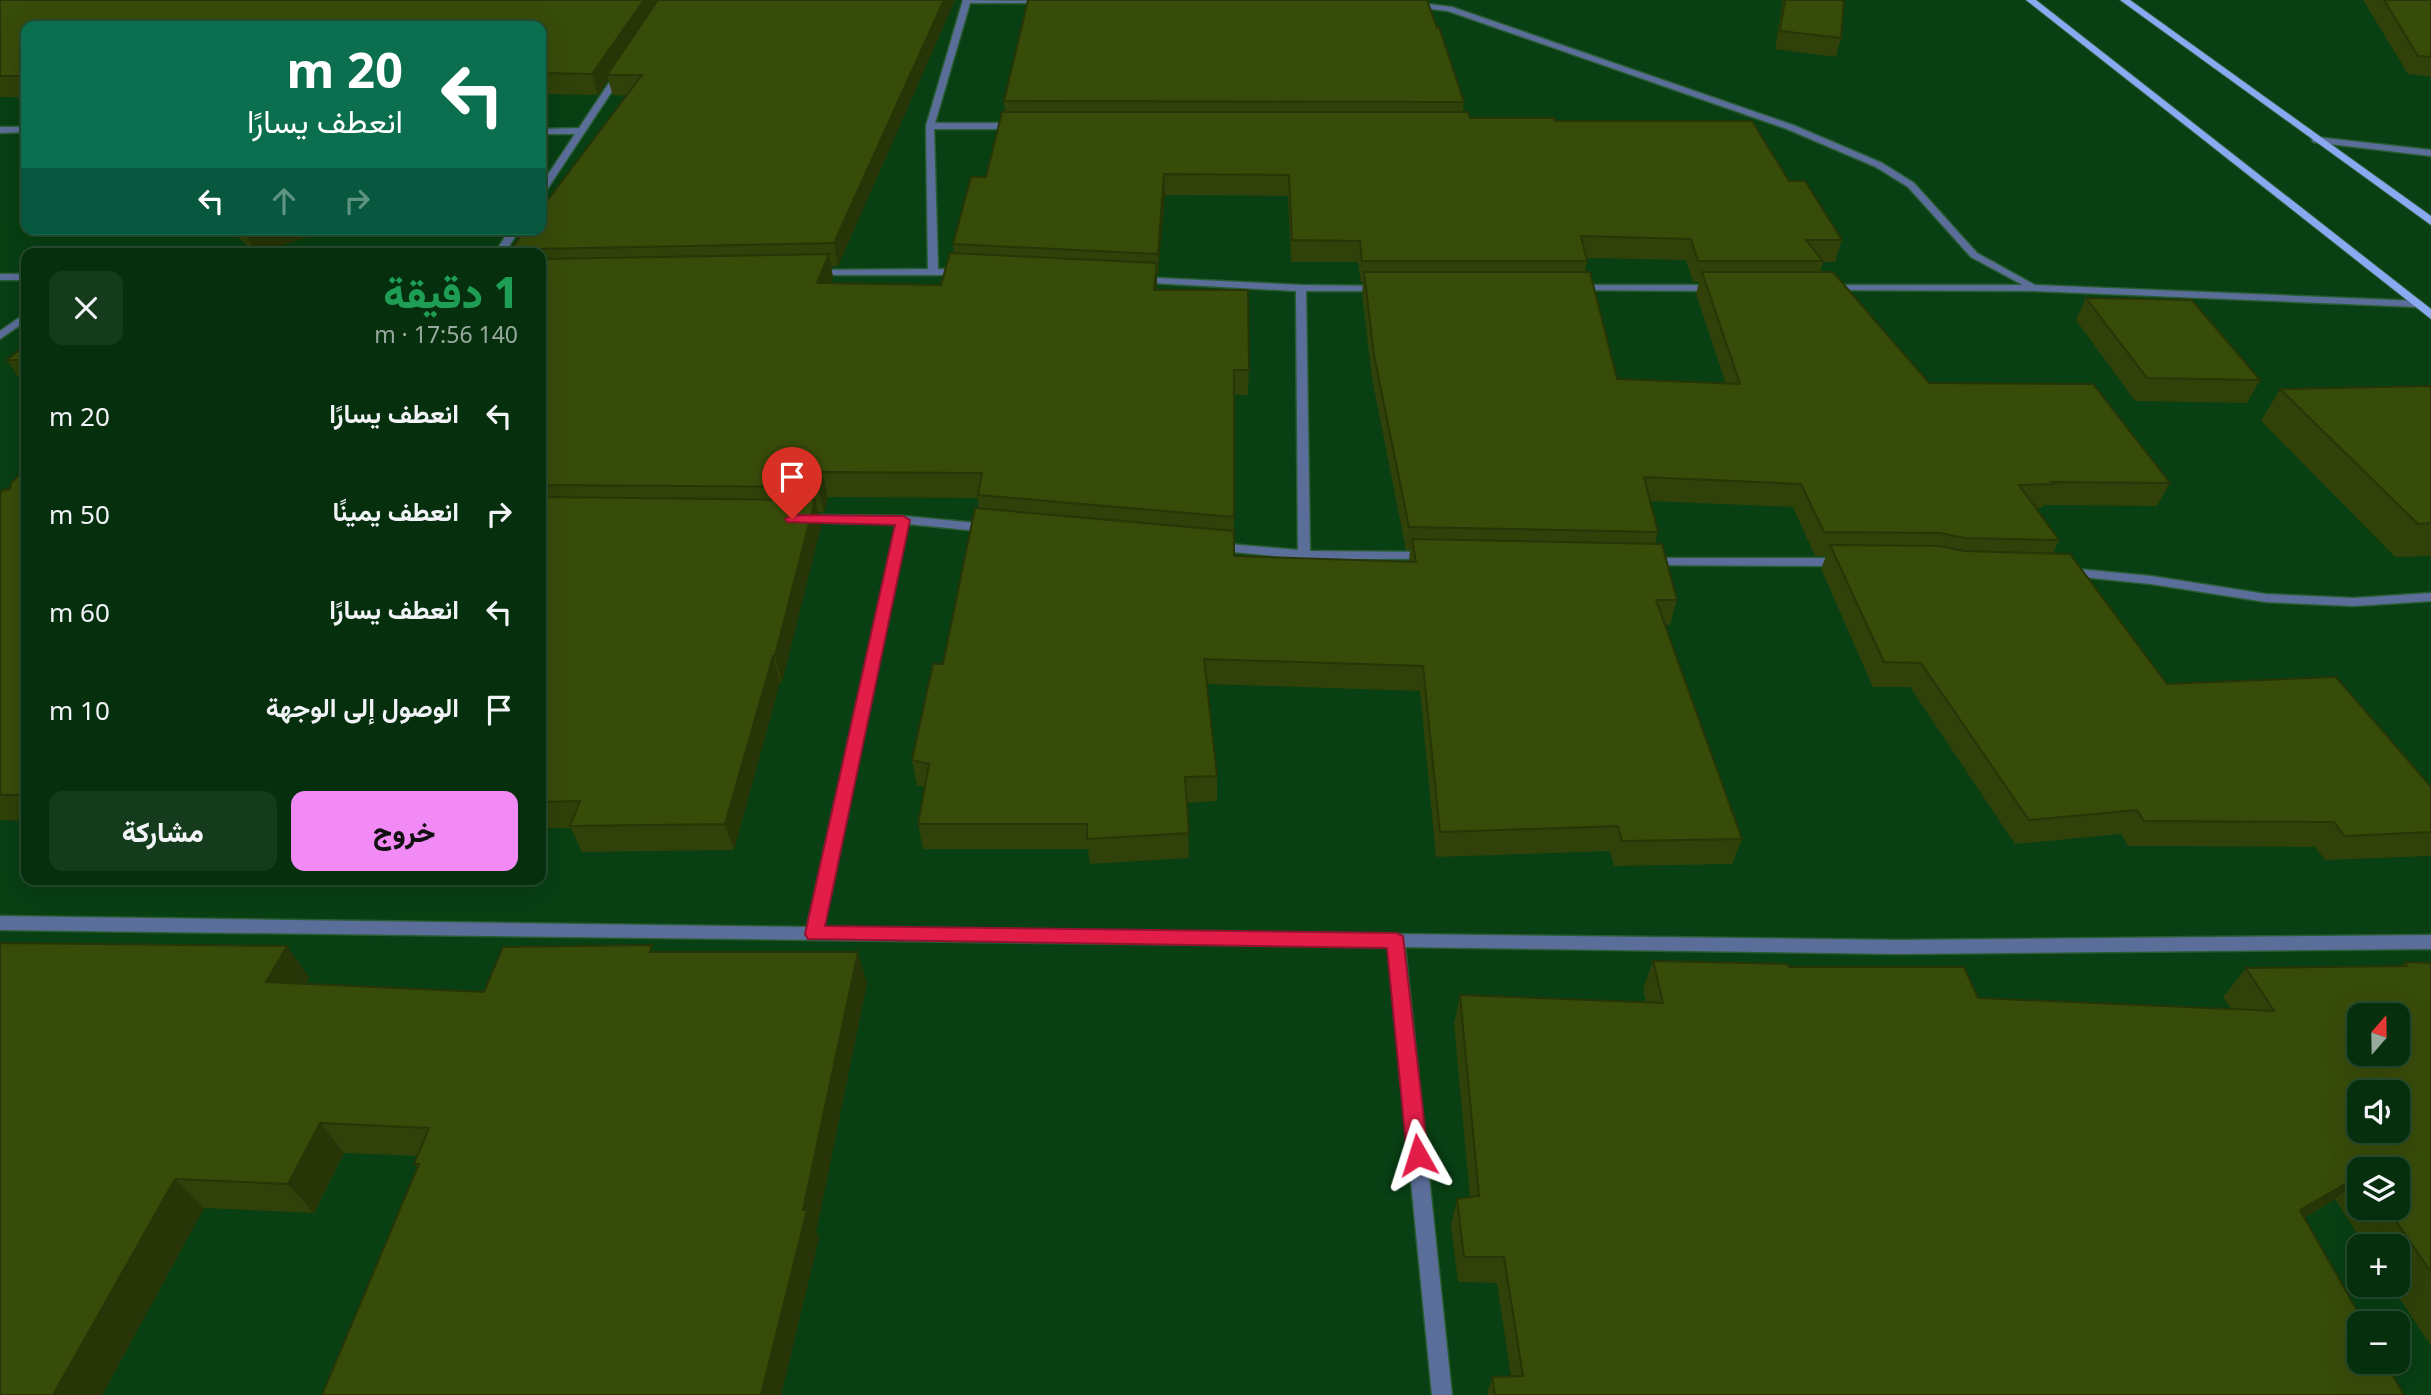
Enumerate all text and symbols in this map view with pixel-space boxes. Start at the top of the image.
text: 20 m [286,36,403,102]
icon: left [427,49,518,140]
text: انعطف يسارًا [247,99,403,142]
icon: left [192,182,230,220]
icon: ahead [265,182,303,220]
icon: right [338,182,376,220]
text: 1 دقيقة [383,263,518,320]
button: close [49,271,123,345]
text: 140 m · 17:56 [374,318,518,350]
text: انعطف يسارًا [329,395,459,431]
icon: left [480,397,518,435]
text: 20 m [49,398,110,434]
pin [762,447,822,519]
icon: arrive [773,458,811,496]
text: انعطف يمينًا [332,493,459,529]
icon: right [480,495,518,533]
text: 50 m [49,496,110,532]
text: انعطف يسارًا [329,591,459,627]
icon: left [480,593,518,631]
text: 60 m [49,594,110,630]
text: الوصول إلى الوجهة [266,689,459,725]
icon: arrive [480,691,518,729]
text: 10 m [49,692,110,728]
button: مشاركة [49,791,277,871]
button: خروج [291,791,518,871]
north arrow [2347,1003,2410,1066]
map controls [2347,1003,2410,1374]
button: sound [2347,1080,2410,1143]
position arrow [1381,1118,1455,1192]
button: layers [2347,1157,2410,1220]
button: + [2347,1234,2410,1297]
button: − [2347,1311,2410,1374]

